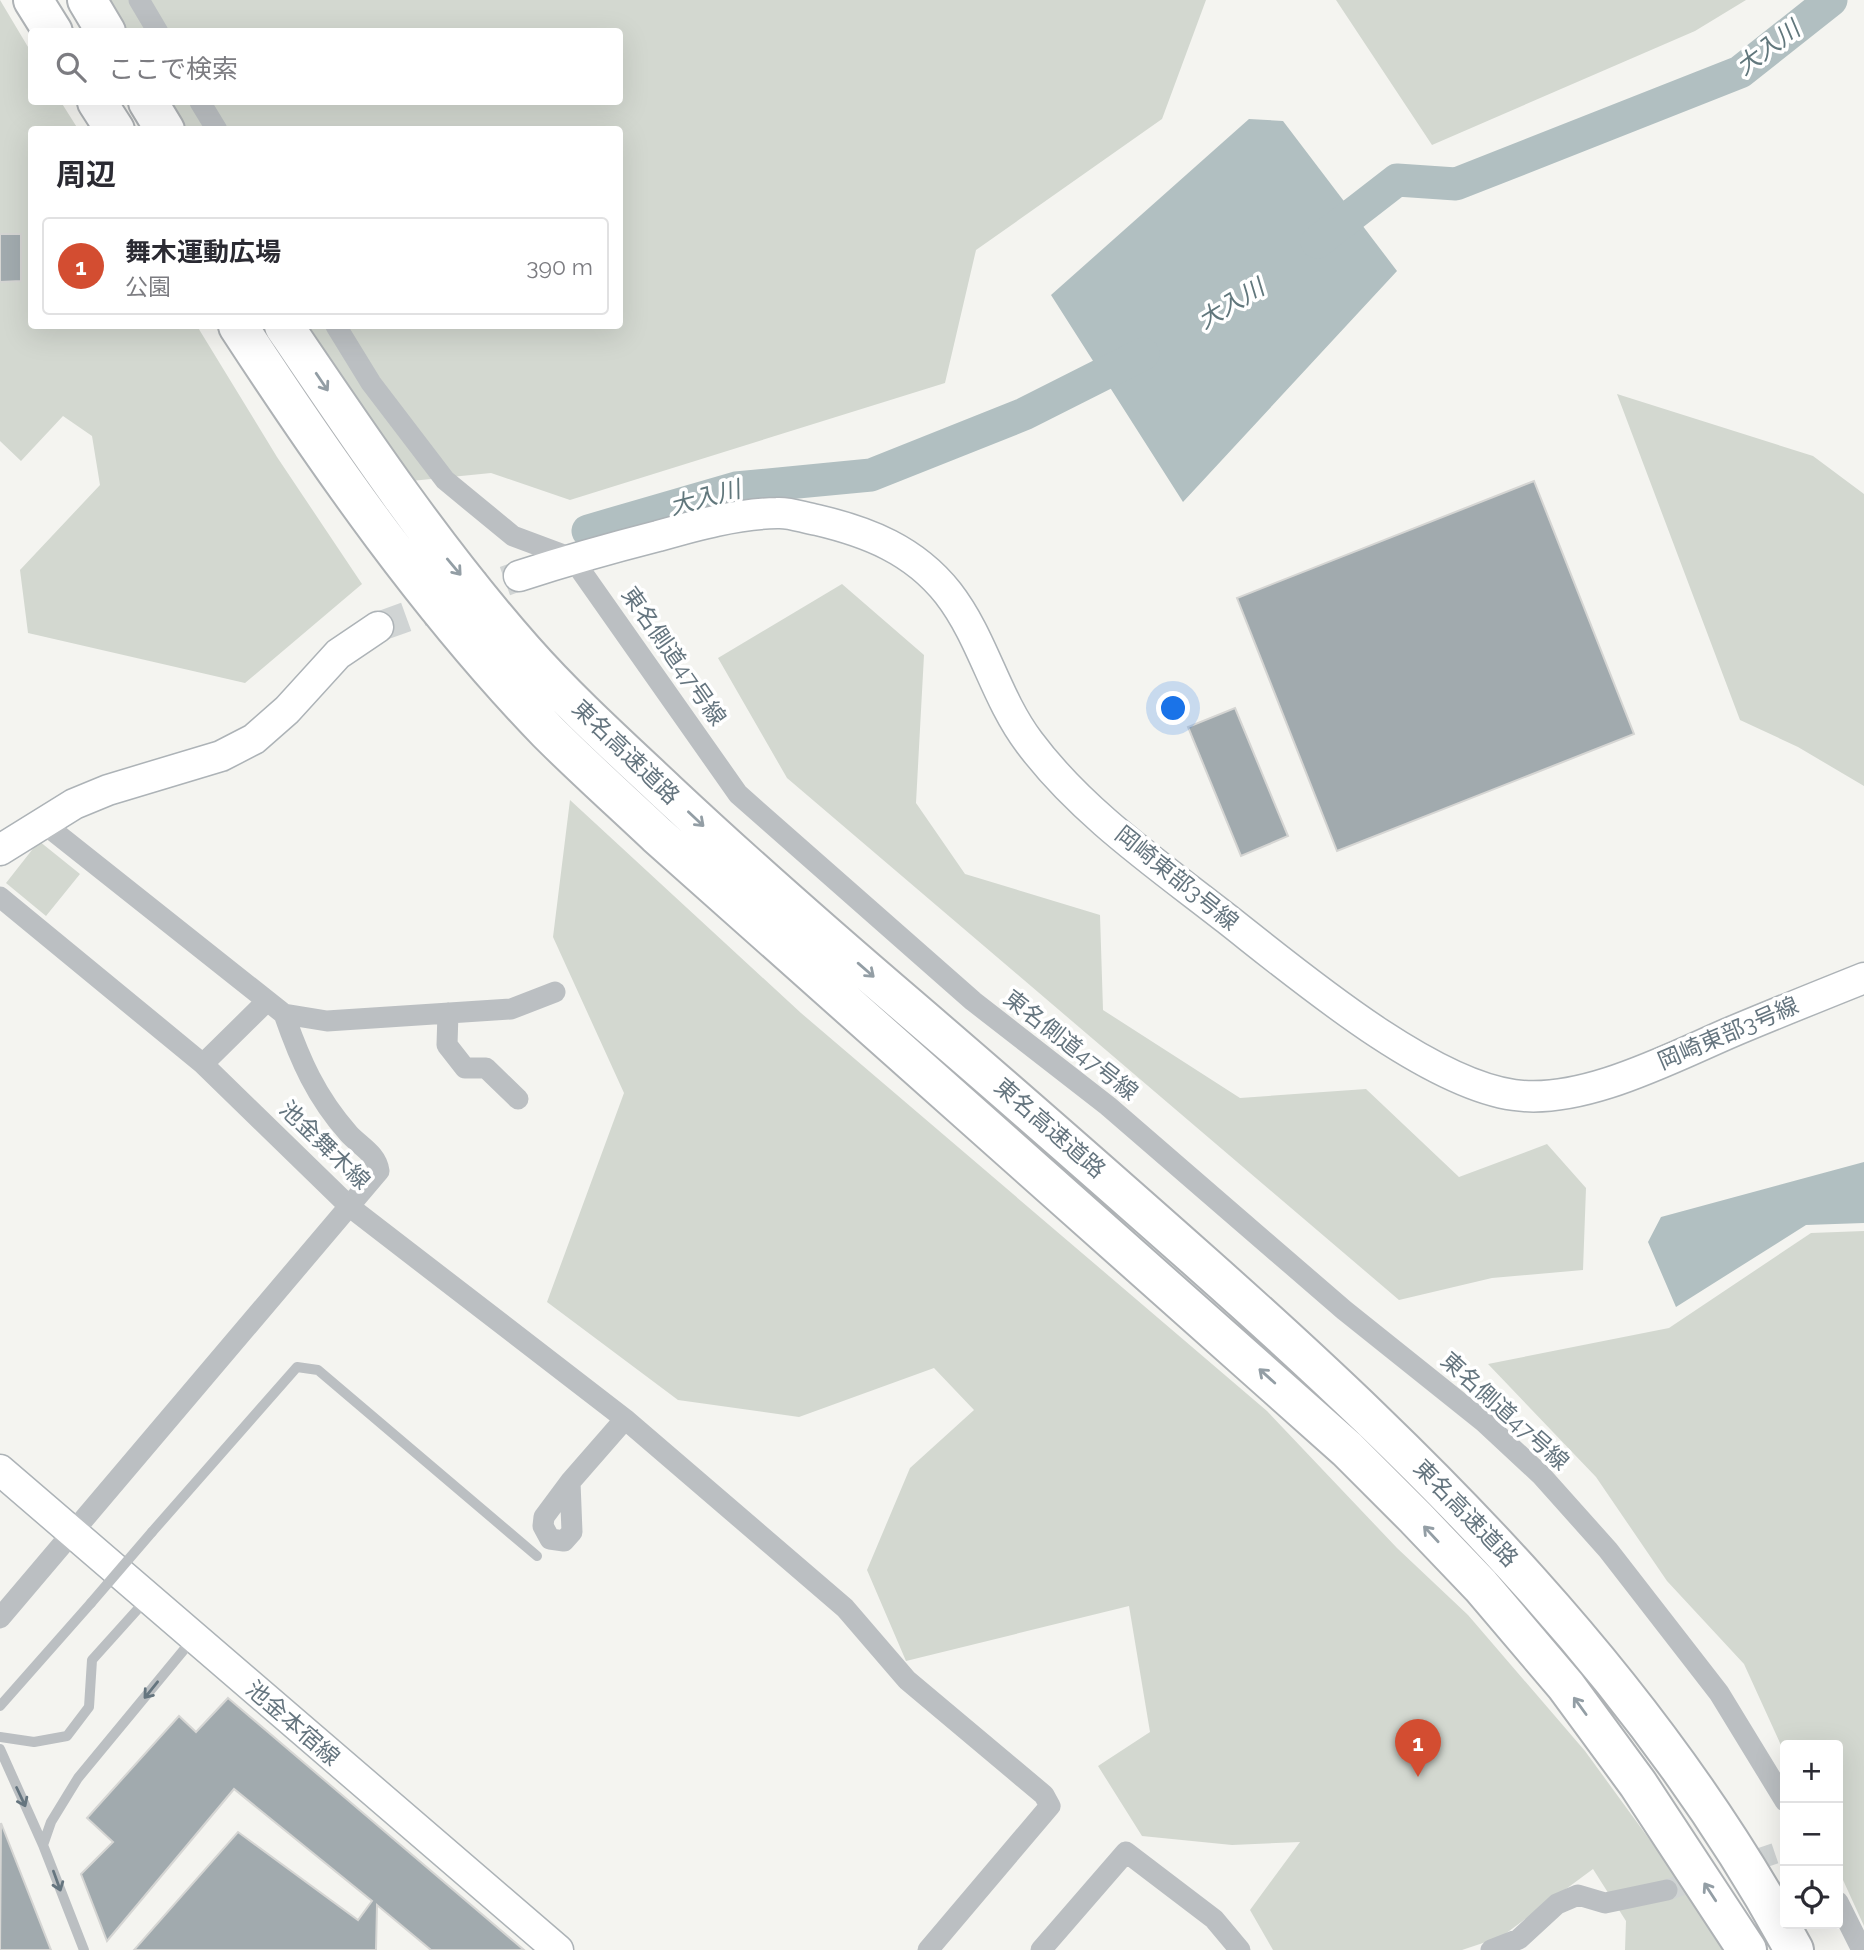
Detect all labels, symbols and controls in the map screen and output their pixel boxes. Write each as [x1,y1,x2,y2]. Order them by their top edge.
water label: 大入川 [1730,13,1808,81]
search box [28,28,623,105]
icon: search [52,48,90,86]
text: ここで検索 [108,54,238,84]
text: 周辺 [56,157,116,192]
text: 舞木運動広場 [125,237,281,267]
text: 1 [75,253,87,280]
text: 390 m [526,253,593,280]
water label: 大入川 [1192,271,1272,335]
text: 公園 [125,273,171,300]
one-way arrow [314,372,329,391]
water label: 大入川 [666,473,746,521]
one-way arrow [447,557,462,575]
street label: 東名側道47号線 [617,581,732,730]
your location [1156,691,1190,725]
street label: 東名高速道路 [567,694,685,809]
one-way arrow [687,811,704,828]
street label: 岡崎東部3号線 [1110,820,1244,935]
one-way arrow [857,962,875,978]
street label: 東名側道47号線 [999,984,1144,1105]
street label: 岡崎東部3号線 [1653,991,1802,1074]
street label: 東名高速道路 [989,1072,1111,1183]
street label: 池金舞木線 [275,1095,376,1194]
street label: 東名側道47号線 [1436,1346,1575,1475]
one-way arrow [1259,1368,1276,1385]
street label: 東名高速道路 [1409,1454,1524,1572]
one-way arrow [1423,1526,1440,1543]
street label: 池金本宿線 [241,1675,346,1771]
one-way arrow [143,1681,158,1699]
one-way arrow [1573,1696,1588,1715]
pin: 1 [1395,1719,1441,1777]
map controls [1780,1740,1843,1929]
button: + [1780,1740,1843,1803]
one-way arrow [15,1786,28,1808]
button: − [1780,1803,1843,1866]
button: locate [1780,1866,1843,1929]
one-way arrow [51,1869,64,1891]
one-way arrow [1702,1883,1716,1903]

